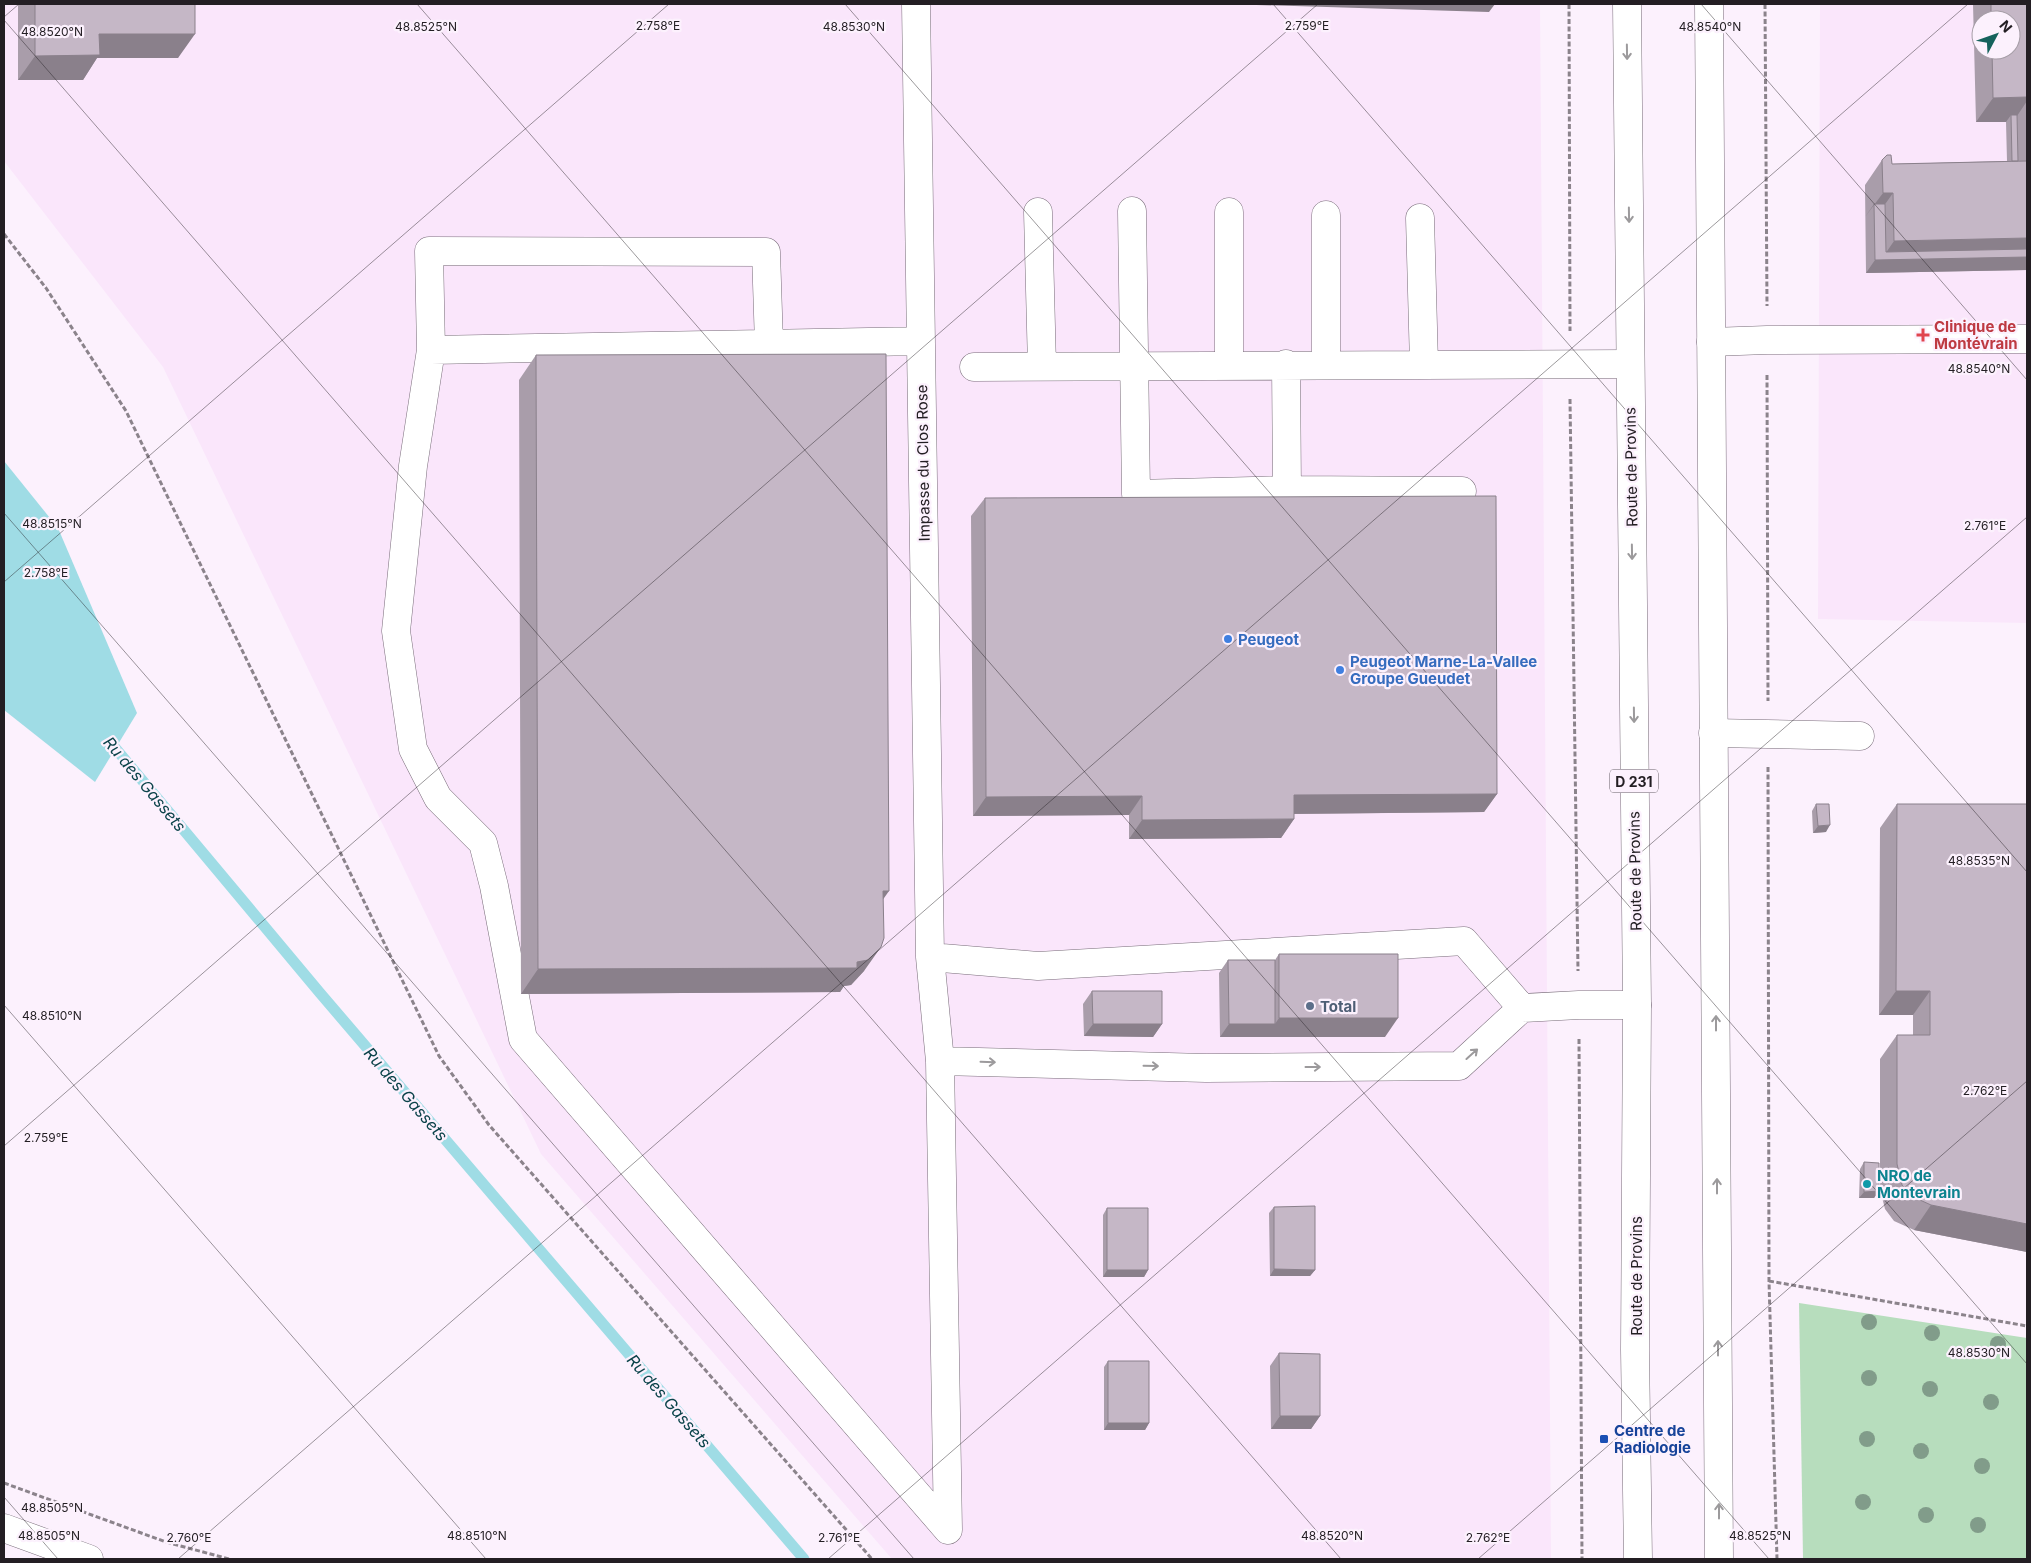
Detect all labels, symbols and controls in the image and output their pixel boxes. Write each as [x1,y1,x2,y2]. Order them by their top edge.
north arrow [1971,10,2021,60]
text: N [1996,17,2016,36]
text: 2.758°E [636,18,680,33]
text: 2.759°E [1285,18,1329,33]
text: 48.8525°N [395,19,457,34]
text: 48.8530°N [823,19,885,34]
text: 48.8540°N [1679,19,1741,34]
text: 48.8520°N [21,24,83,39]
one-way arrow [1622,44,1632,60]
one-way arrow [1624,206,1634,223]
place label: Clinique de Montévrain [1934,317,2018,353]
marker: Clinique de Montévrain [1916,328,1930,342]
text: 48.8540°N [1948,361,2010,376]
street label: Impasse du Clos Rose [912,384,934,542]
street label: Route de Provins [1620,407,1642,527]
text: 48.8515°N [22,516,82,531]
text: 2.761°E [1964,518,2006,533]
one-way arrow [1627,544,1637,560]
text: 2.758°E [24,565,68,580]
place label: Peugeot [1238,630,1299,649]
marker: Peugeot [1222,633,1234,645]
place label: Peugeot Marne-La-Vallee Groupe Gueudet [1350,652,1537,688]
marker: Peugeot Marne-La-Vallee Groupe Gueudet [1334,664,1346,676]
one-way arrow [1629,706,1639,723]
water label: Ru des Gassets [100,733,190,835]
road number: D 231 [1610,769,1658,792]
street label: Route de Provins [1624,811,1646,931]
text: 48.8535°N [1948,853,2010,868]
place label: Total [1320,997,1356,1016]
marker: Total [1304,1000,1316,1012]
text: 48.8510°N [22,1008,82,1023]
one-way arrow [1711,1015,1721,1032]
water label: Ru des Gassets [360,1043,452,1145]
one-way arrow [1465,1048,1478,1060]
one-way arrow [980,1057,996,1067]
one-way arrow [1142,1061,1159,1071]
one-way arrow [1305,1062,1321,1072]
text: 2.762°E [1963,1083,2007,1098]
text: 2.759°E [24,1130,68,1145]
place label: NRO de Montevrain [1877,1166,1961,1202]
one-way arrow [1712,1178,1722,1194]
marker: NRO de Montevrain [1861,1178,1873,1190]
street label: Route de Provins [1627,1216,1646,1336]
one-way arrow [1713,1340,1723,1356]
text: 48.8530°N [1948,1345,2010,1360]
water label: Ru des Gassets [623,1350,715,1452]
place label: Centre de Radiologie [1614,1421,1691,1457]
marker: Centre de Radiologie [1598,1433,1610,1445]
text: 48.8505°N [21,1500,83,1515]
one-way arrow [1714,1503,1724,1519]
text: 48.8505°N [18,1528,80,1543]
text: 48.8510°N [447,1528,507,1543]
text: 48.8520°N [1301,1528,1363,1543]
text: 48.8525°N [1729,1528,1791,1543]
text: 2.760°E [167,1530,211,1545]
text: 2.761°E [818,1530,860,1545]
text: 2.762°E [1466,1530,1510,1545]

